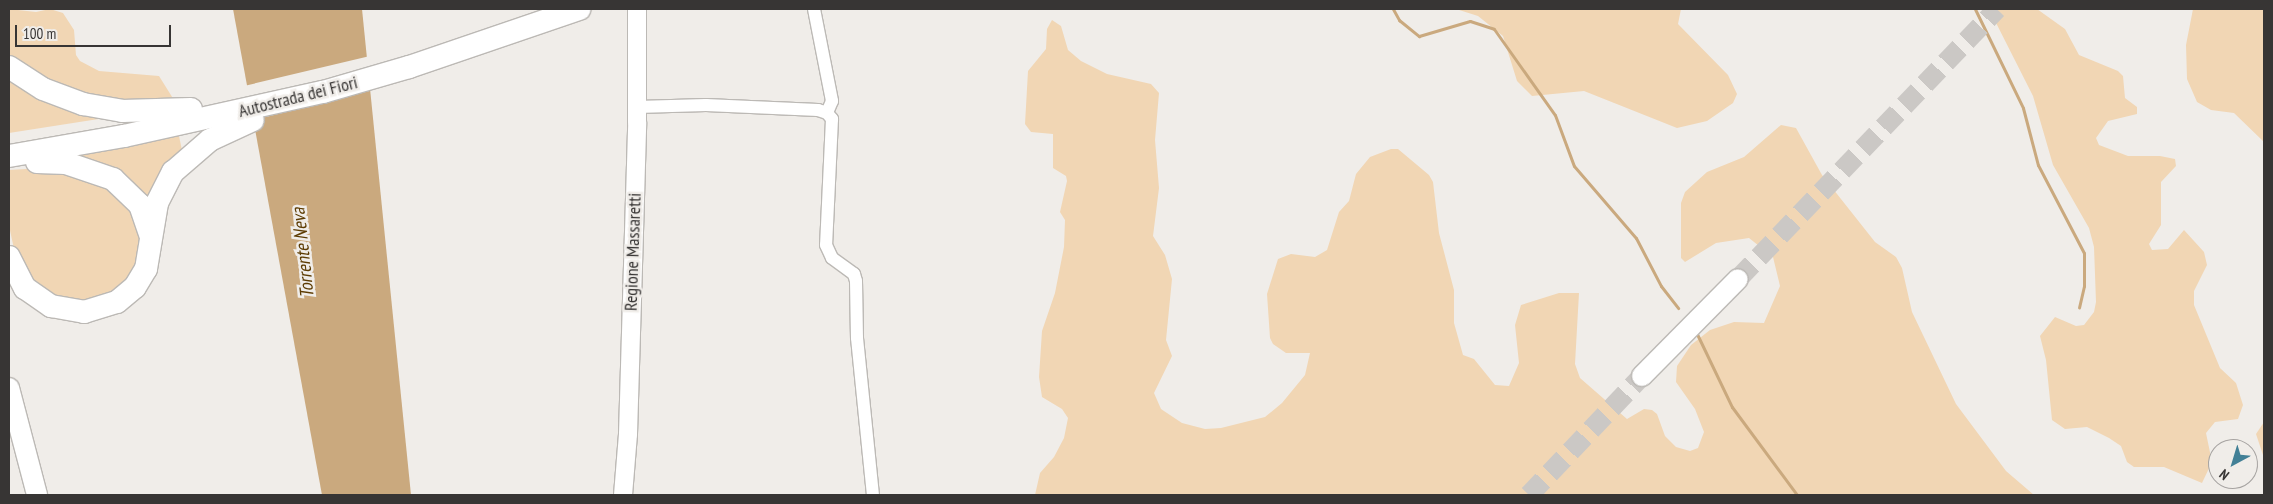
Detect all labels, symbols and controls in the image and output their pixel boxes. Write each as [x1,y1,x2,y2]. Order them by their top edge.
scale bar [18,15,174,47]
text: 100 m [23,24,56,43]
street label: Autostrada dei Fiori [236,72,360,122]
street label: Regione Massaretti [620,193,646,311]
water label: Torrente Neva [287,207,319,299]
north arrow [2208,439,2258,489]
text: N [2216,466,2233,484]

